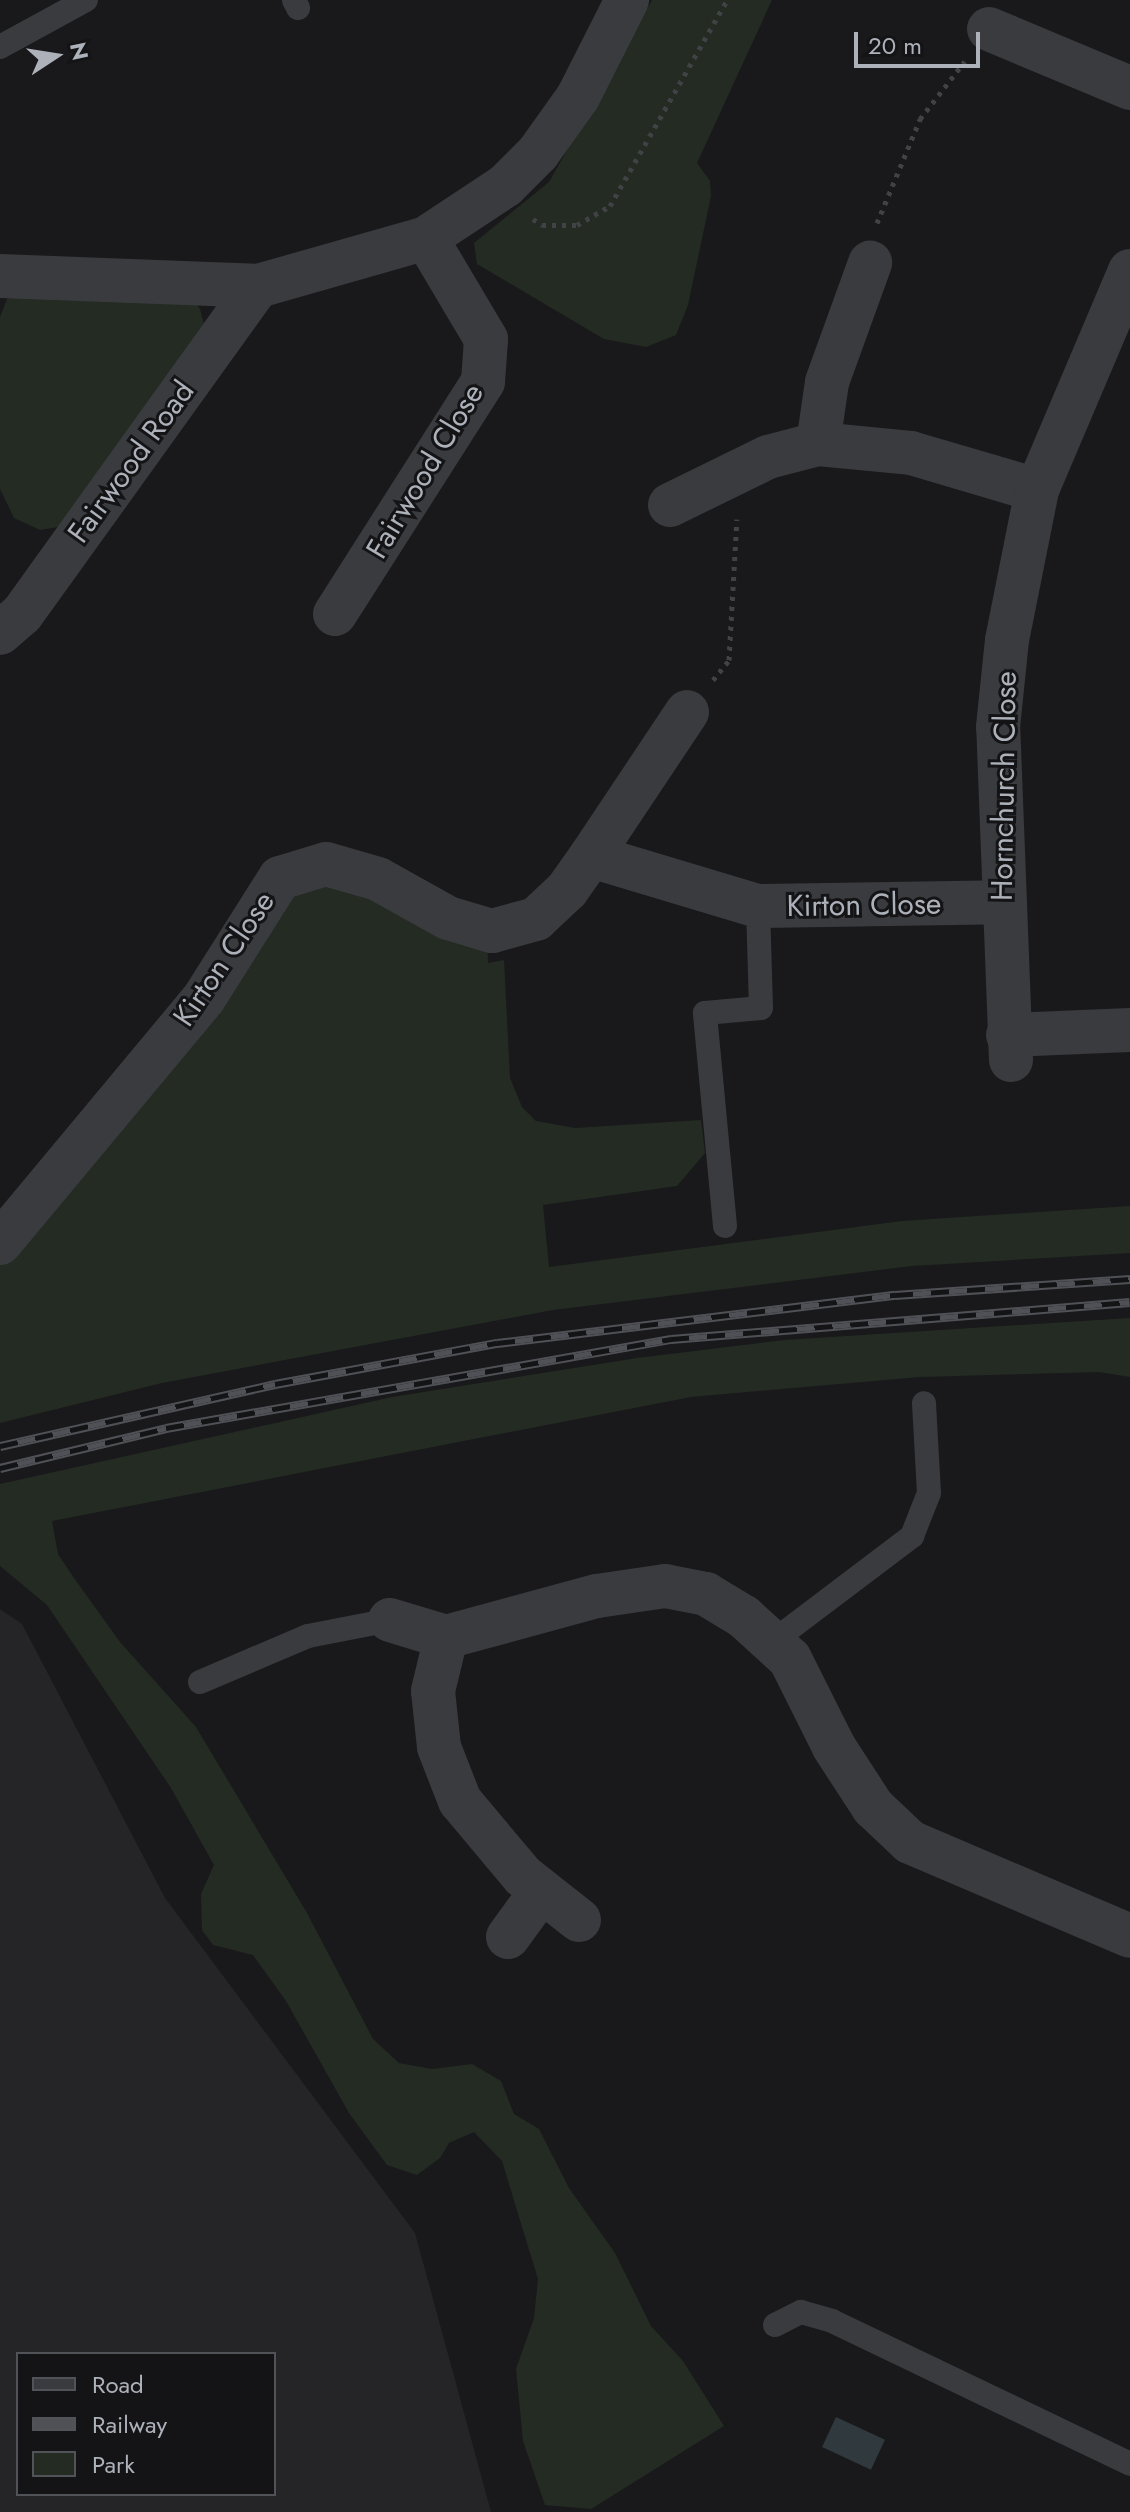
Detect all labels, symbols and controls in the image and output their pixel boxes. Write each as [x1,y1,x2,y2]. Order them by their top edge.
north arrow [16,16,96,96]
scale bar [858,16,984,66]
text: 20 m [868,28,922,63]
text: N [62,39,97,63]
street label: Fairwood Road [60,374,202,550]
street label: Fairwood Close [359,377,491,565]
street label: Hornchurch Close [984,671,1024,901]
street label: Kirton Close [166,885,282,1033]
street label: Kirton Close [786,886,942,924]
legend [16,2352,276,2496]
text: Road [92,2367,144,2402]
text: Railway [92,2407,167,2442]
text: Park [92,2447,135,2482]

